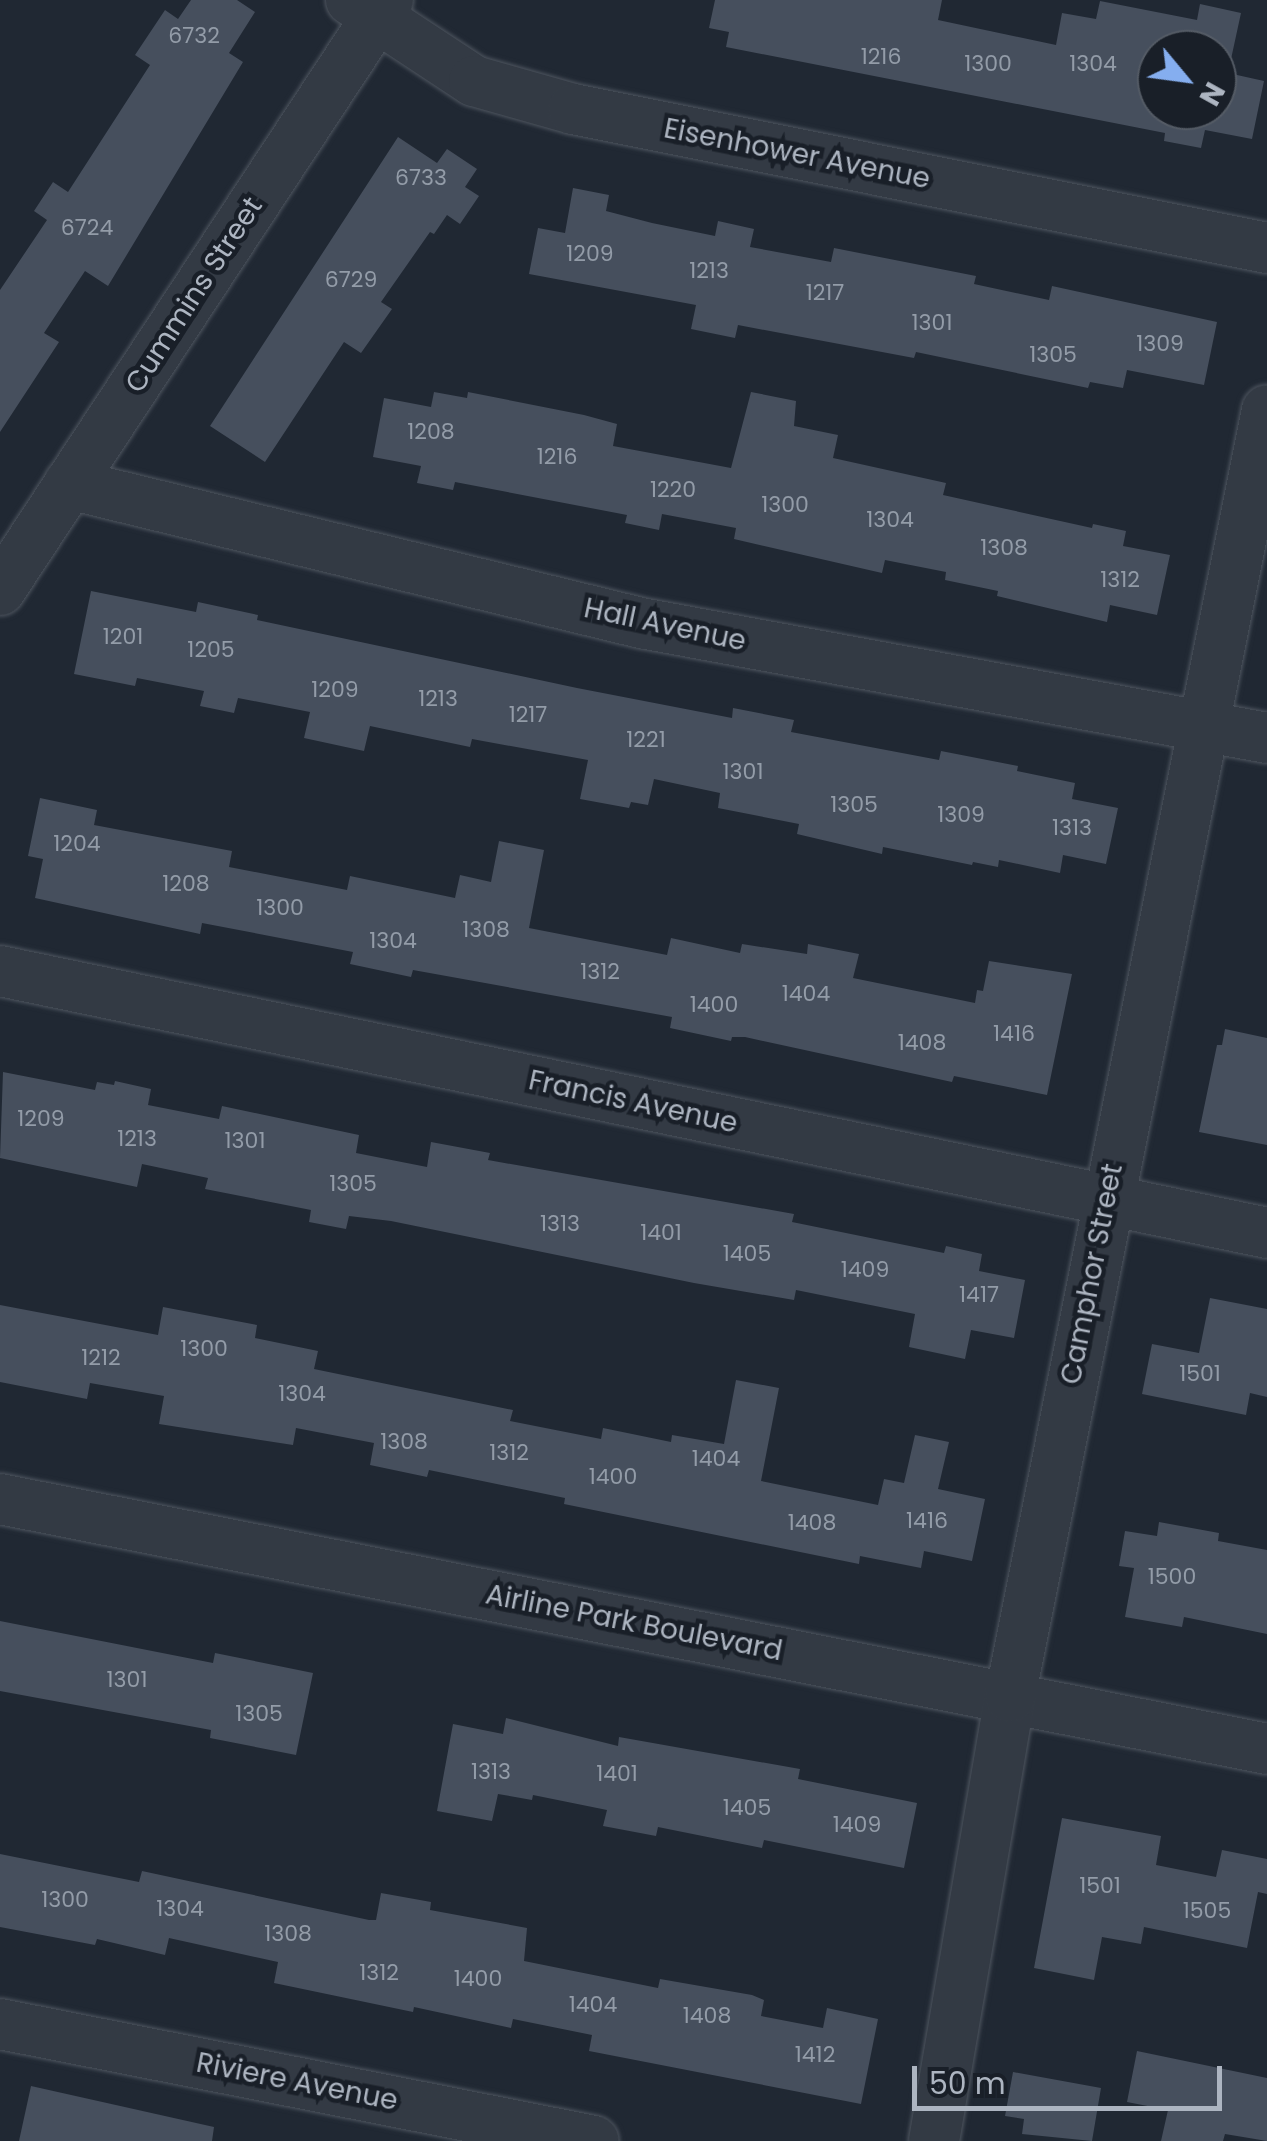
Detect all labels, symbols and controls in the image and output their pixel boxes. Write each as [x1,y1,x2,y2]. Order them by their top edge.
house number: 6732 [168,23,220,49]
north arrow [1137,30,1237,130]
house number: 1216 [861,44,901,70]
house number: 1300 [964,51,1012,77]
house number: 1304 [1069,51,1117,77]
text: N [1190,75,1234,112]
street label: Eisenhower Avenue [661,112,933,196]
house number: 6733 [395,165,447,191]
street label: Cummins Street [118,191,270,399]
house number: 6724 [61,215,113,241]
house number: 1209 [566,241,614,267]
house number: 1213 [689,258,729,284]
house number: 6729 [325,267,377,293]
house number: 1217 [806,280,844,306]
house number: 1301 [912,310,952,336]
house number: 1309 [1136,331,1184,357]
house number: 1305 [1029,342,1077,368]
house number: 1208 [407,419,455,445]
house number: 1216 [537,444,577,470]
house number: 1220 [650,477,696,503]
house number: 1300 [761,492,809,518]
house number: 1304 [866,507,914,533]
house number: 1308 [980,535,1028,561]
house number: 1312 [1100,567,1140,593]
street label: Hall Avenue [581,591,749,659]
house number: 1201 [103,624,143,650]
house number: 1205 [187,637,235,663]
house number: 1209 [311,677,359,703]
house number: 1213 [418,686,458,712]
house number: 1217 [509,702,547,728]
house number: 1221 [626,727,666,753]
house number: 1301 [723,759,763,785]
house number: 1305 [830,792,878,818]
house number: 1309 [937,802,985,828]
house number: 1313 [1052,815,1092,841]
house number: 1204 [53,831,101,857]
house number: 1208 [162,871,210,897]
house number: 1300 [256,895,304,921]
house number: 1308 [462,917,510,943]
house number: 1304 [369,928,417,954]
house number: 1312 [580,959,620,985]
house number: 1404 [782,981,830,1007]
house number: 1400 [690,992,738,1018]
house number: 1416 [993,1021,1035,1047]
house number: 1408 [898,1030,946,1056]
street label: Francis Avenue [526,1063,740,1141]
house number: 1209 [17,1106,65,1132]
house number: 1213 [117,1126,157,1152]
house number: 1301 [225,1128,265,1154]
street label: Camphor Street [1054,1161,1130,1387]
house number: 1305 [329,1171,377,1197]
house number: 1313 [540,1211,580,1237]
house number: 1401 [640,1220,682,1246]
house number: 1405 [723,1241,771,1267]
house number: 1409 [841,1257,889,1283]
house number: 1417 [959,1282,999,1308]
house number: 1300 [180,1336,228,1362]
house number: 1212 [81,1345,121,1371]
house number: 1501 [1179,1361,1221,1387]
house number: 1304 [278,1381,326,1407]
house number: 1308 [380,1429,428,1455]
house number: 1312 [489,1440,529,1466]
house number: 1404 [692,1446,740,1472]
house number: 1400 [589,1464,637,1490]
house number: 1416 [906,1508,948,1534]
house number: 1408 [788,1510,836,1536]
house number: 1500 [1148,1564,1196,1590]
street label: Airline Park Boulevard [483,1578,785,1668]
house number: 1301 [107,1667,147,1693]
house number: 1305 [235,1701,283,1727]
house number: 1313 [471,1759,511,1785]
house number: 1401 [596,1761,638,1787]
house number: 1405 [723,1795,771,1821]
house number: 1409 [833,1812,881,1838]
house number: 1501 [1079,1873,1121,1899]
house number: 1300 [41,1887,89,1913]
house number: 1304 [156,1896,204,1922]
house number: 1505 [1183,1898,1231,1924]
house number: 1308 [264,1921,312,1947]
house number: 1312 [359,1960,399,1986]
house number: 1400 [454,1966,502,1992]
house number: 1404 [569,1992,617,2018]
house number: 1408 [683,2003,731,2029]
house number: 1412 [795,2042,835,2068]
street label: Riviere Avenue [194,2046,400,2118]
scale bar [917,2046,1227,2108]
text: 50 m [929,2062,1006,2105]

